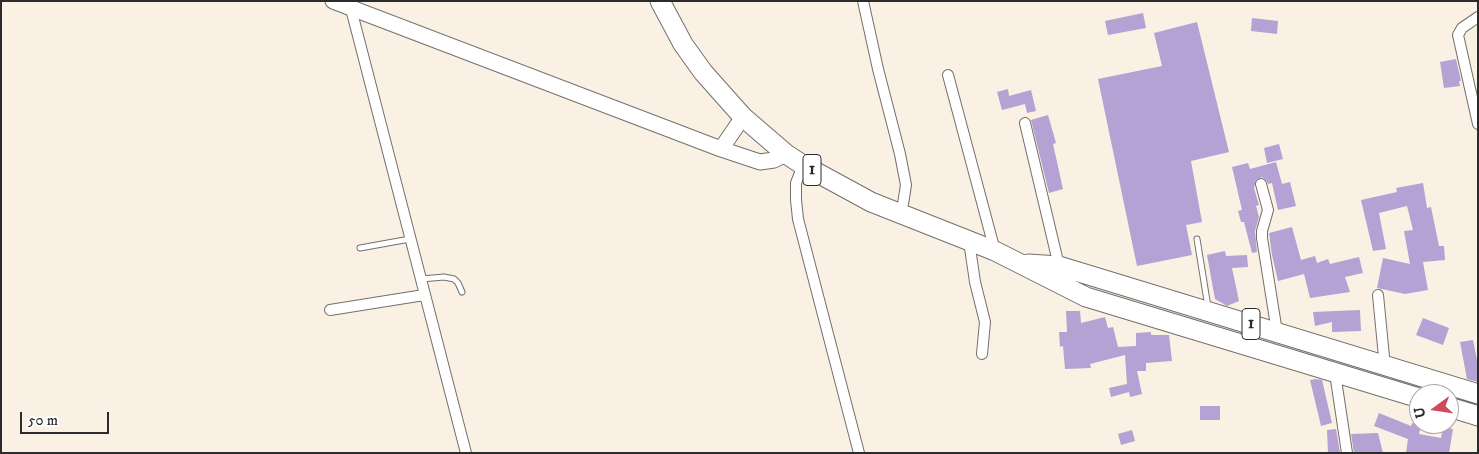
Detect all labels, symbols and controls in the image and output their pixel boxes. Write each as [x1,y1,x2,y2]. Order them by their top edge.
road number: 1 [803,154,821,186]
road number: 1 [1242,308,1260,339]
north arrow [1409,384,1459,434]
scale bar [22,402,111,434]
text: U [1410,405,1430,420]
text: 50 m [28,411,58,430]

